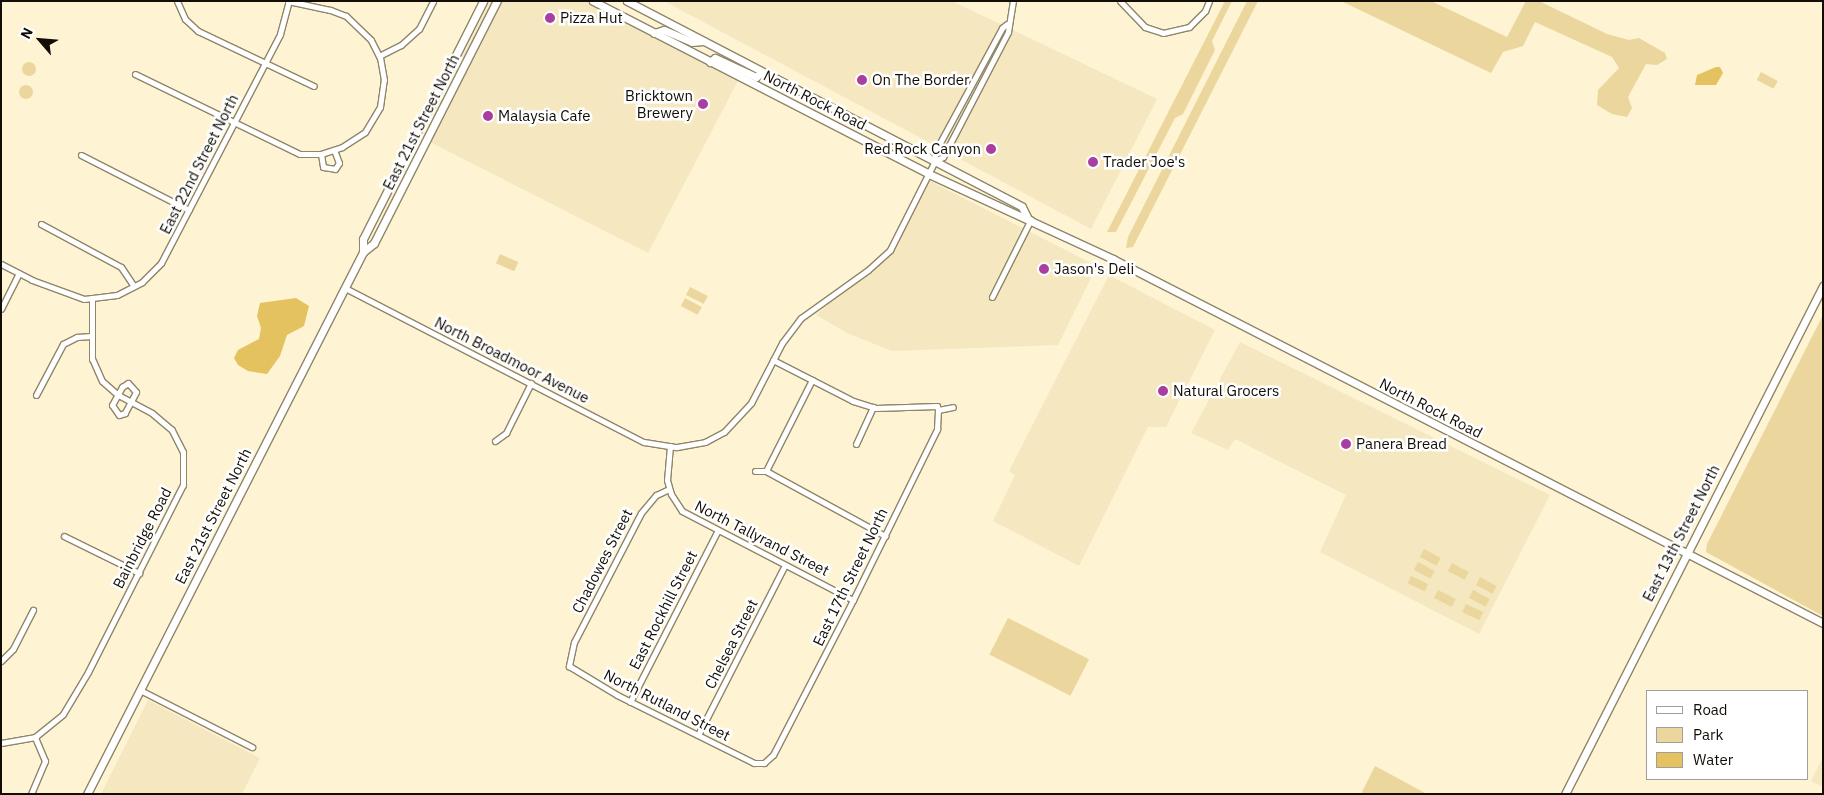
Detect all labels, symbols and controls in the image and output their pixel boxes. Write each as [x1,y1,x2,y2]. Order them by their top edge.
place label: Pizza Hut [560,9,623,27]
marker: Pizza Hut [544,12,556,24]
north arrow [15,15,65,65]
text: N [16,25,37,42]
street label: East 21st Street North [379,51,463,193]
street label: North Rock Road [761,66,869,134]
place label: On The Border [872,71,970,89]
marker: On The Border [856,74,868,86]
place label: Bricktown Brewery [625,86,693,121]
street label: East 22nd Street North [156,91,242,237]
marker: Bricktown Brewery [697,98,709,110]
place label: Malaysia Cafe [498,107,591,125]
marker: Malaysia Cafe [482,110,494,122]
place label: Red Rock Canyon [864,140,981,158]
marker: Red Rock Canyon [985,143,997,155]
place label: Trader Joe's [1103,153,1185,171]
marker: Trader Joe's [1087,156,1099,168]
place label: Jason's Deli [1054,260,1134,278]
marker: Jason's Deli [1038,263,1050,275]
street label: North Broadmoor Avenue [432,313,592,407]
street label: North Rock Road [1377,374,1485,442]
place label: Natural Grocers [1173,382,1279,400]
marker: Natural Grocers [1157,385,1169,397]
place label: Panera Bread [1356,435,1447,453]
marker: Panera Bread [1340,438,1352,450]
street label: East 21st Street North [171,445,255,587]
street label: East 13th Street North [1639,462,1723,604]
street label: Bainbridge Road [109,485,175,591]
street label: North Tallyrand Street [692,496,832,580]
street label: East 17th Street North [809,505,891,649]
street label: Chadowes Street [568,506,636,616]
street label: East Rockhill Street [625,548,701,672]
street label: Chelsea Street [701,596,761,692]
street label: North Rutland Street [601,665,733,745]
legend [1646,690,1809,780]
text: Road [1693,700,1728,719]
text: Park [1693,725,1723,744]
text: Water [1693,750,1733,769]

